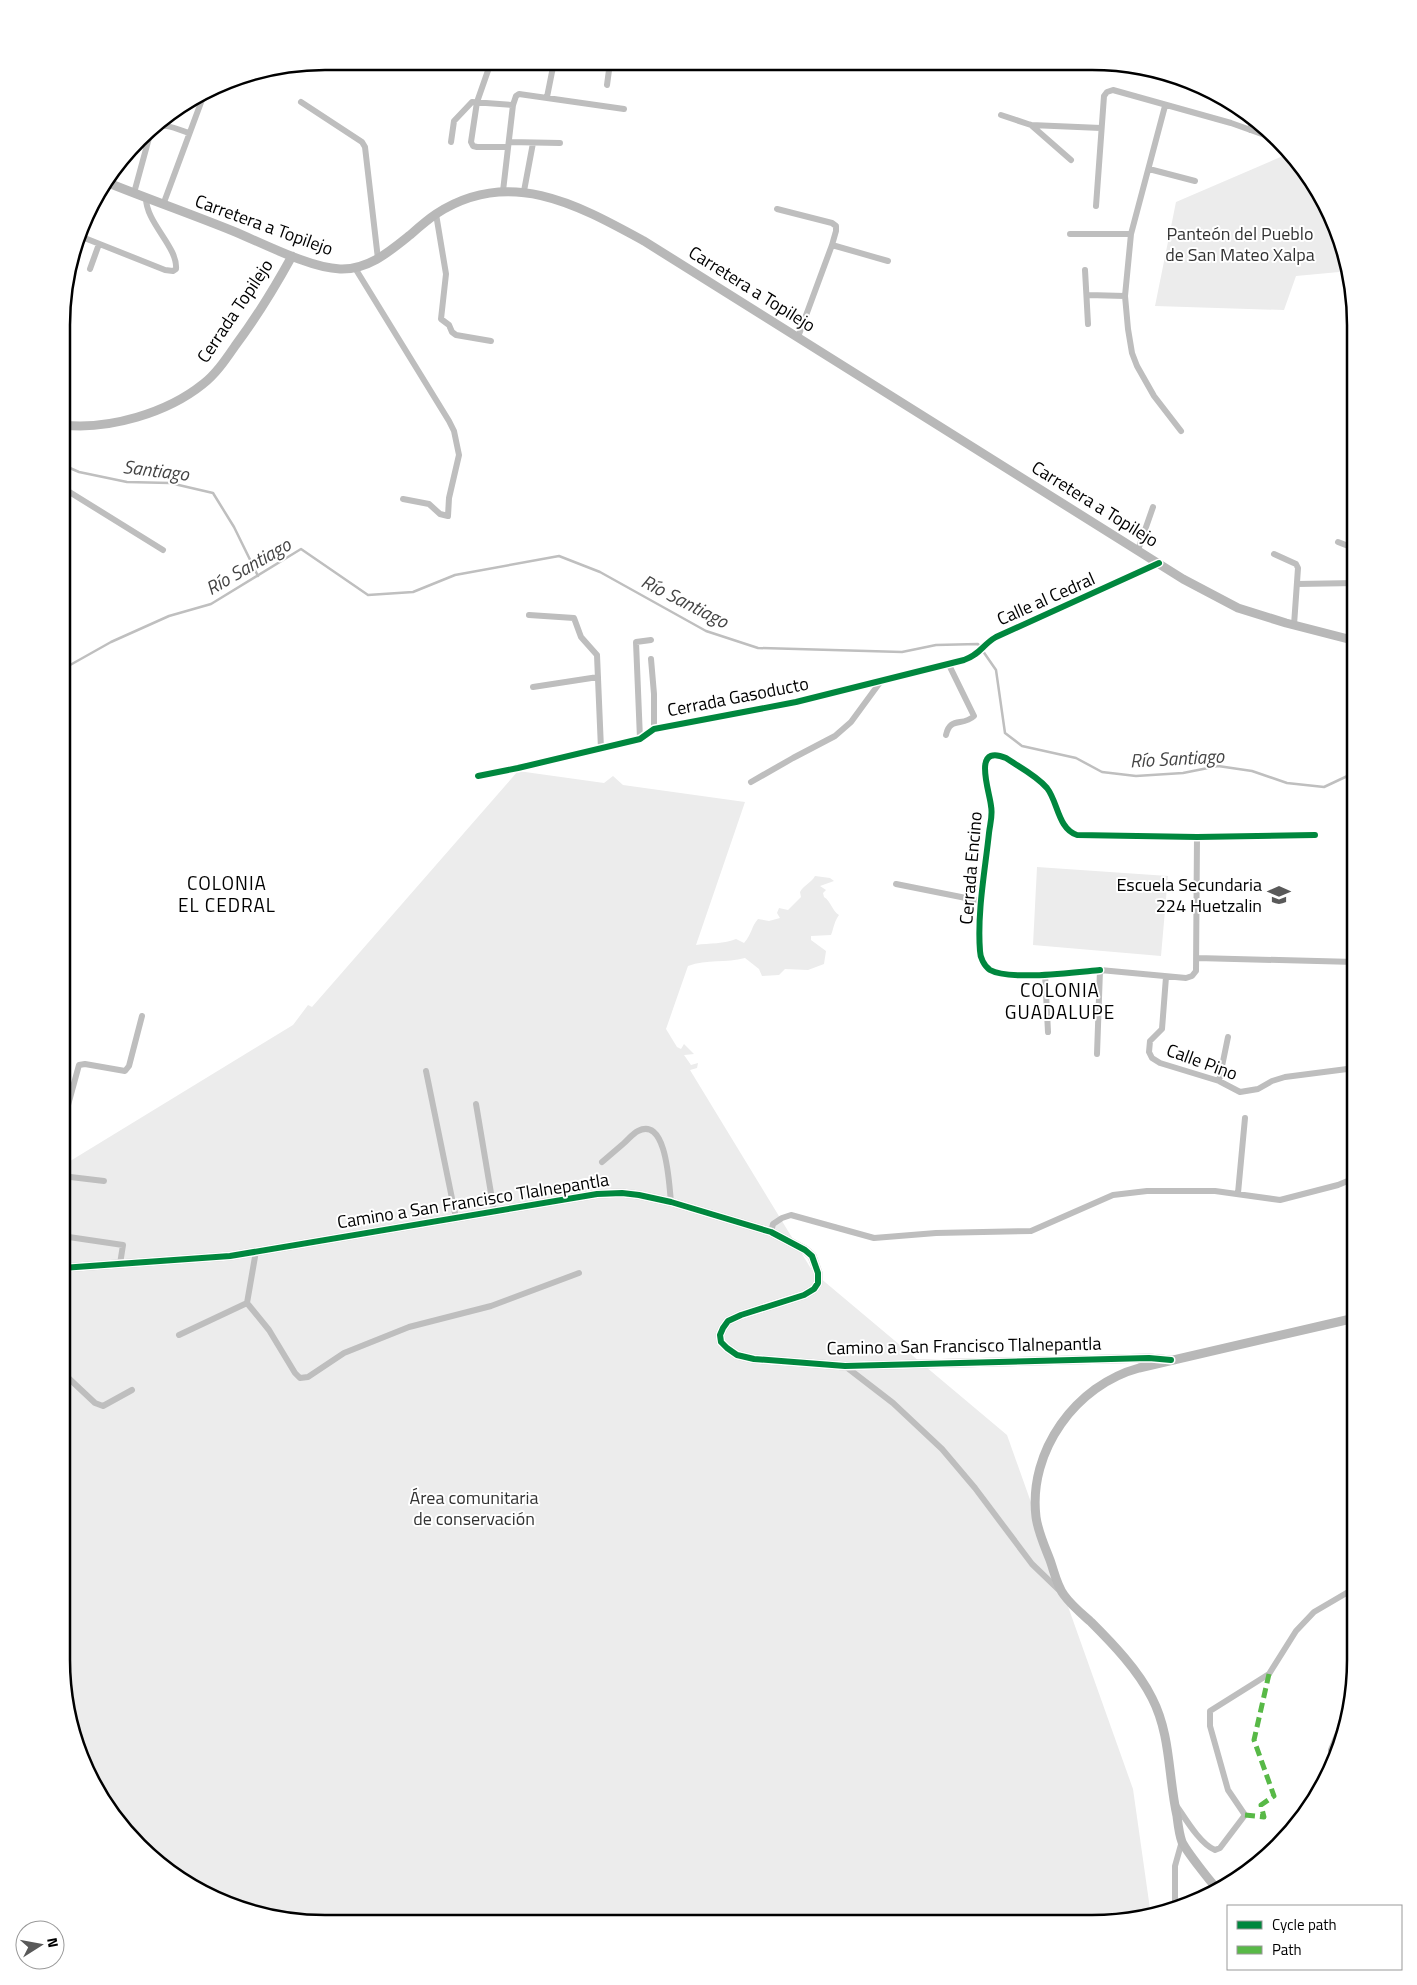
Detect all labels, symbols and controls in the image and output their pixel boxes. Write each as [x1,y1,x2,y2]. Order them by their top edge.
street label: Carretera a Topilejo [191,187,337,262]
park label: Panteón del Pueblo de San Mateo Xalpa [1165,220,1315,268]
street label: Carretera a Topilejo [684,239,821,338]
street label: Cerrada Topilejo [190,253,279,368]
water label: Santiago [121,451,191,488]
street label: Carretera a Topilejo [1027,454,1164,553]
water label: Río Santiago [200,529,296,602]
street label: Calle al Cedral [992,565,1099,632]
water label: Río Santiago [637,566,734,635]
street label: Cerrada Gasoducto [665,670,811,723]
water label: Río Santiago [1129,741,1225,774]
street label: Cerrada Encino [952,810,989,926]
district label: COLONIA EL CEDRAL [178,868,276,919]
place label: Escuela Secundaria 224 Huetzalin [1116,871,1262,919]
school or university icon: Escuela Secundaria 224 Huetzalin [1266,882,1292,908]
district label: COLONIA GUADALUPE [1005,975,1115,1026]
street label: Calle Pino [1163,1036,1242,1087]
street label: Camino a San Francisco Tlalnepantla [335,1166,611,1235]
street label: Camino a San Francisco Tlalnepantla [826,1330,1102,1361]
park label: Área comunitaria de conservación [410,1484,538,1532]
legend [1227,1905,1402,1970]
text: Cycle path [1272,1913,1337,1936]
north arrow [15,1920,65,1970]
text: N [42,1936,64,1949]
text: Path [1272,1938,1302,1961]

